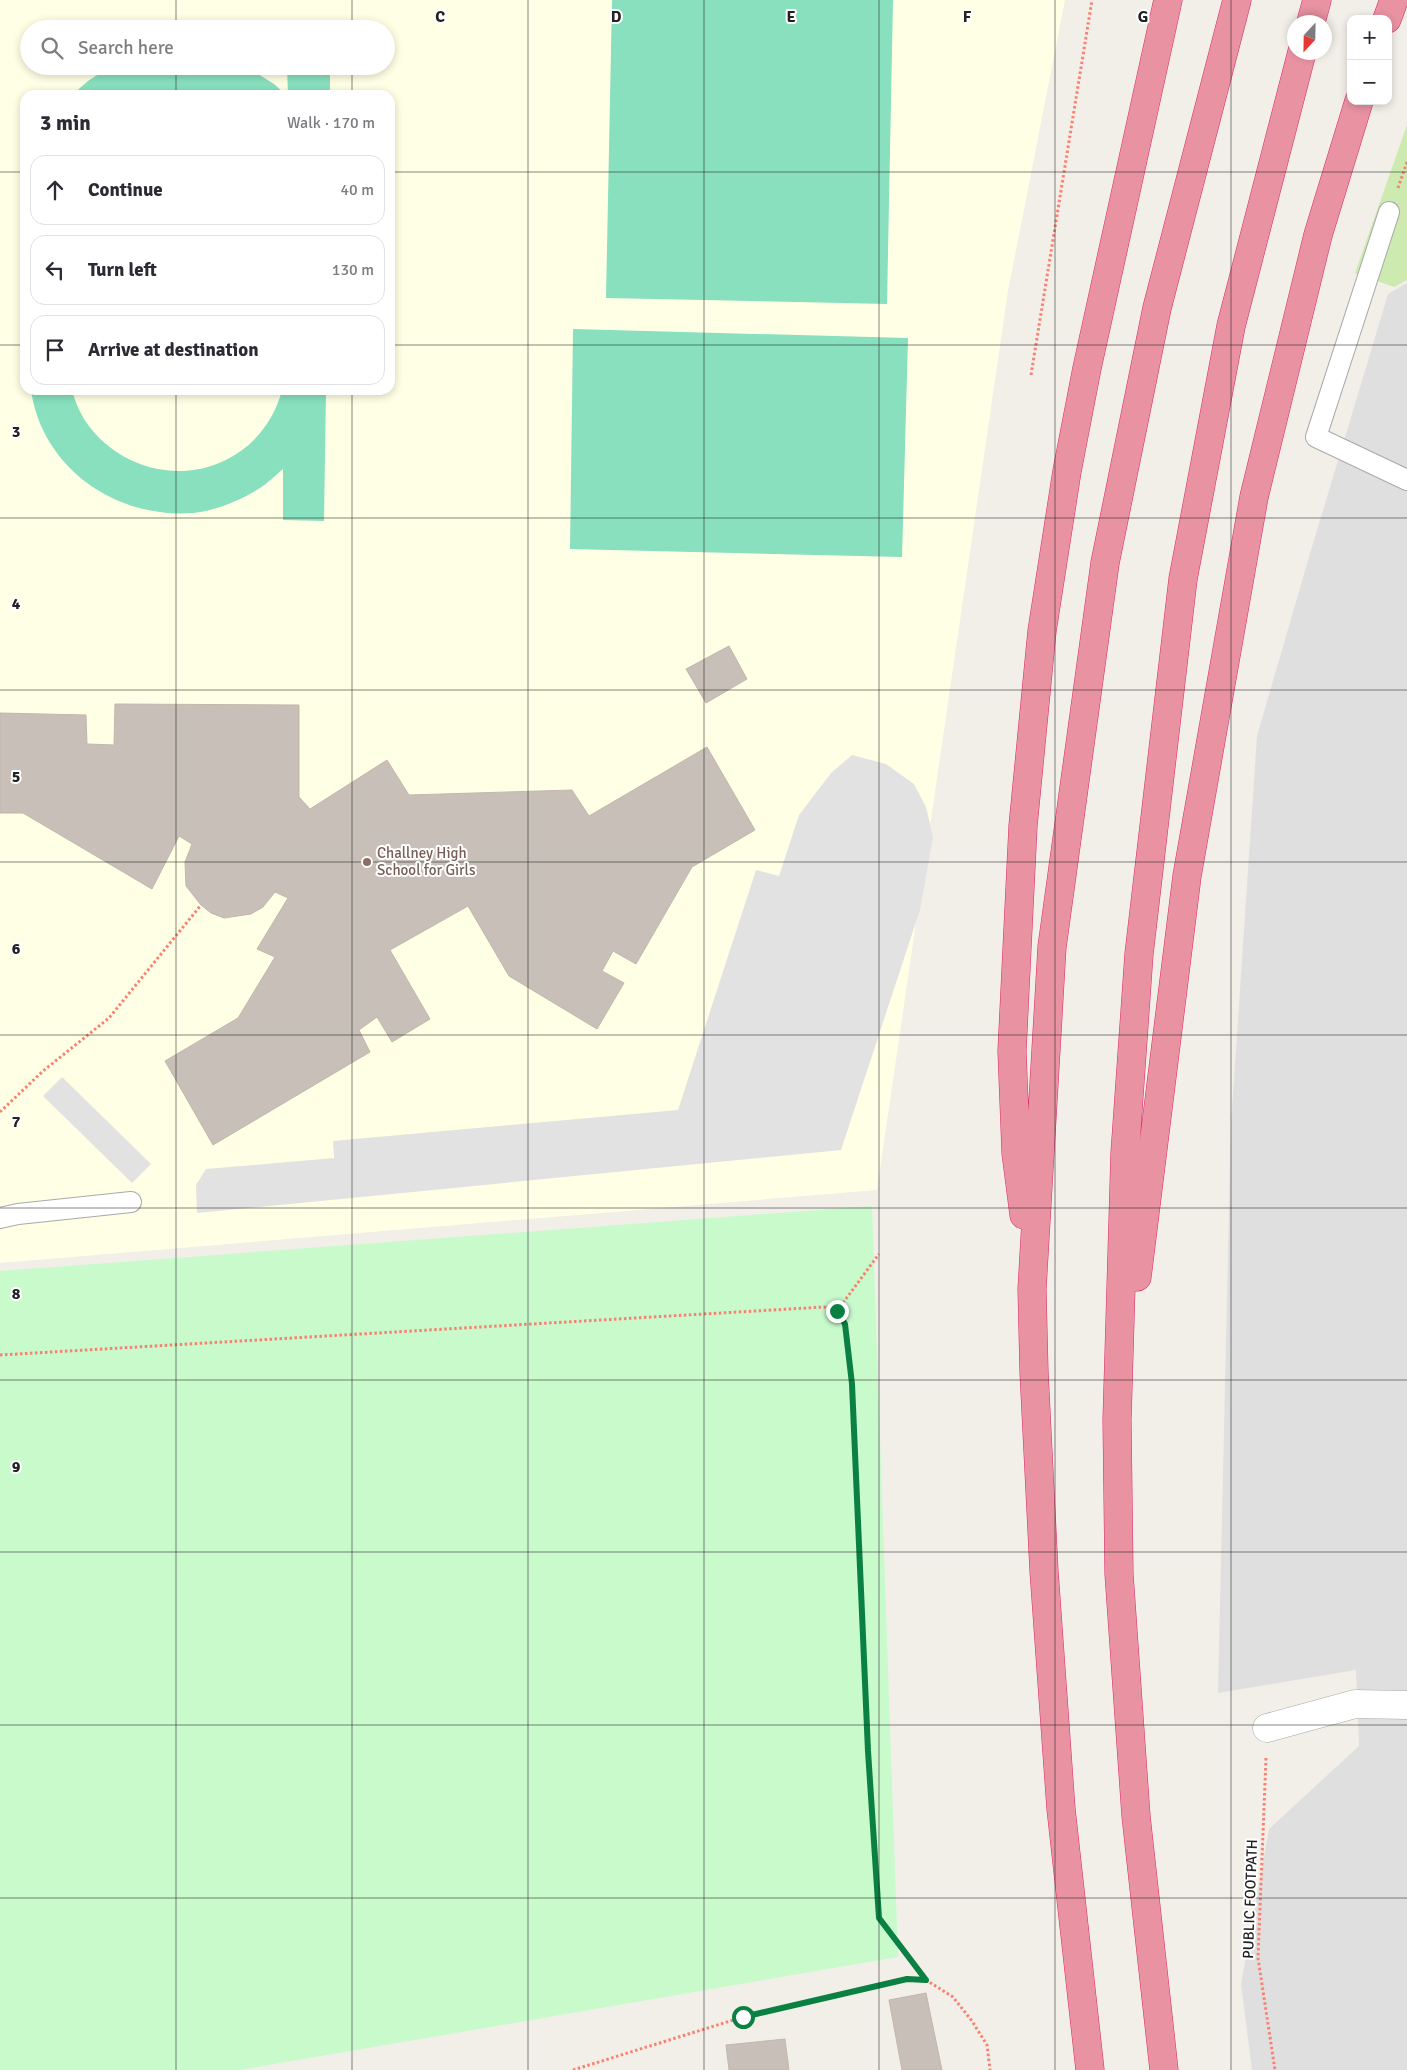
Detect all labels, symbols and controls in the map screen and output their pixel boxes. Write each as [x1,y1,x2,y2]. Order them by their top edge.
text: C [435,7,445,27]
text: D [611,7,622,27]
text: E [786,7,796,27]
text: F [963,7,972,27]
text: G [1138,7,1148,27]
north arrow [1287,15,1332,60]
map controls [1347,15,1392,105]
button: + [1347,15,1392,60]
search box [20,20,395,75]
icon: search [38,34,66,62]
text: Search here [78,36,174,60]
button: − [1347,60,1392,105]
text: 3 min [40,110,91,136]
text: Walk · 170 m [287,113,375,133]
icon: ahead [41,176,69,204]
text: Continue [88,178,163,202]
text: 40 m [340,180,374,200]
icon: left [41,256,69,284]
text: Turn left [88,258,157,282]
text: 130 m [332,260,374,280]
icon: arrive [41,336,69,364]
text: Arrive at destination [88,338,259,362]
text: 3 [12,422,20,442]
text: 4 [12,594,21,614]
text: 5 [12,767,20,787]
place label: Challney High School for Girls [377,844,476,879]
marker: Challney High School for Girls [361,856,373,868]
text: 6 [12,939,21,959]
text: 7 [12,1112,21,1132]
text: 8 [12,1284,21,1304]
route end [826,1300,849,1323]
text: 9 [12,1457,21,1477]
street label: PUBLIC FOOTPATH [1239,1839,1261,1959]
route start [732,2006,755,2029]

